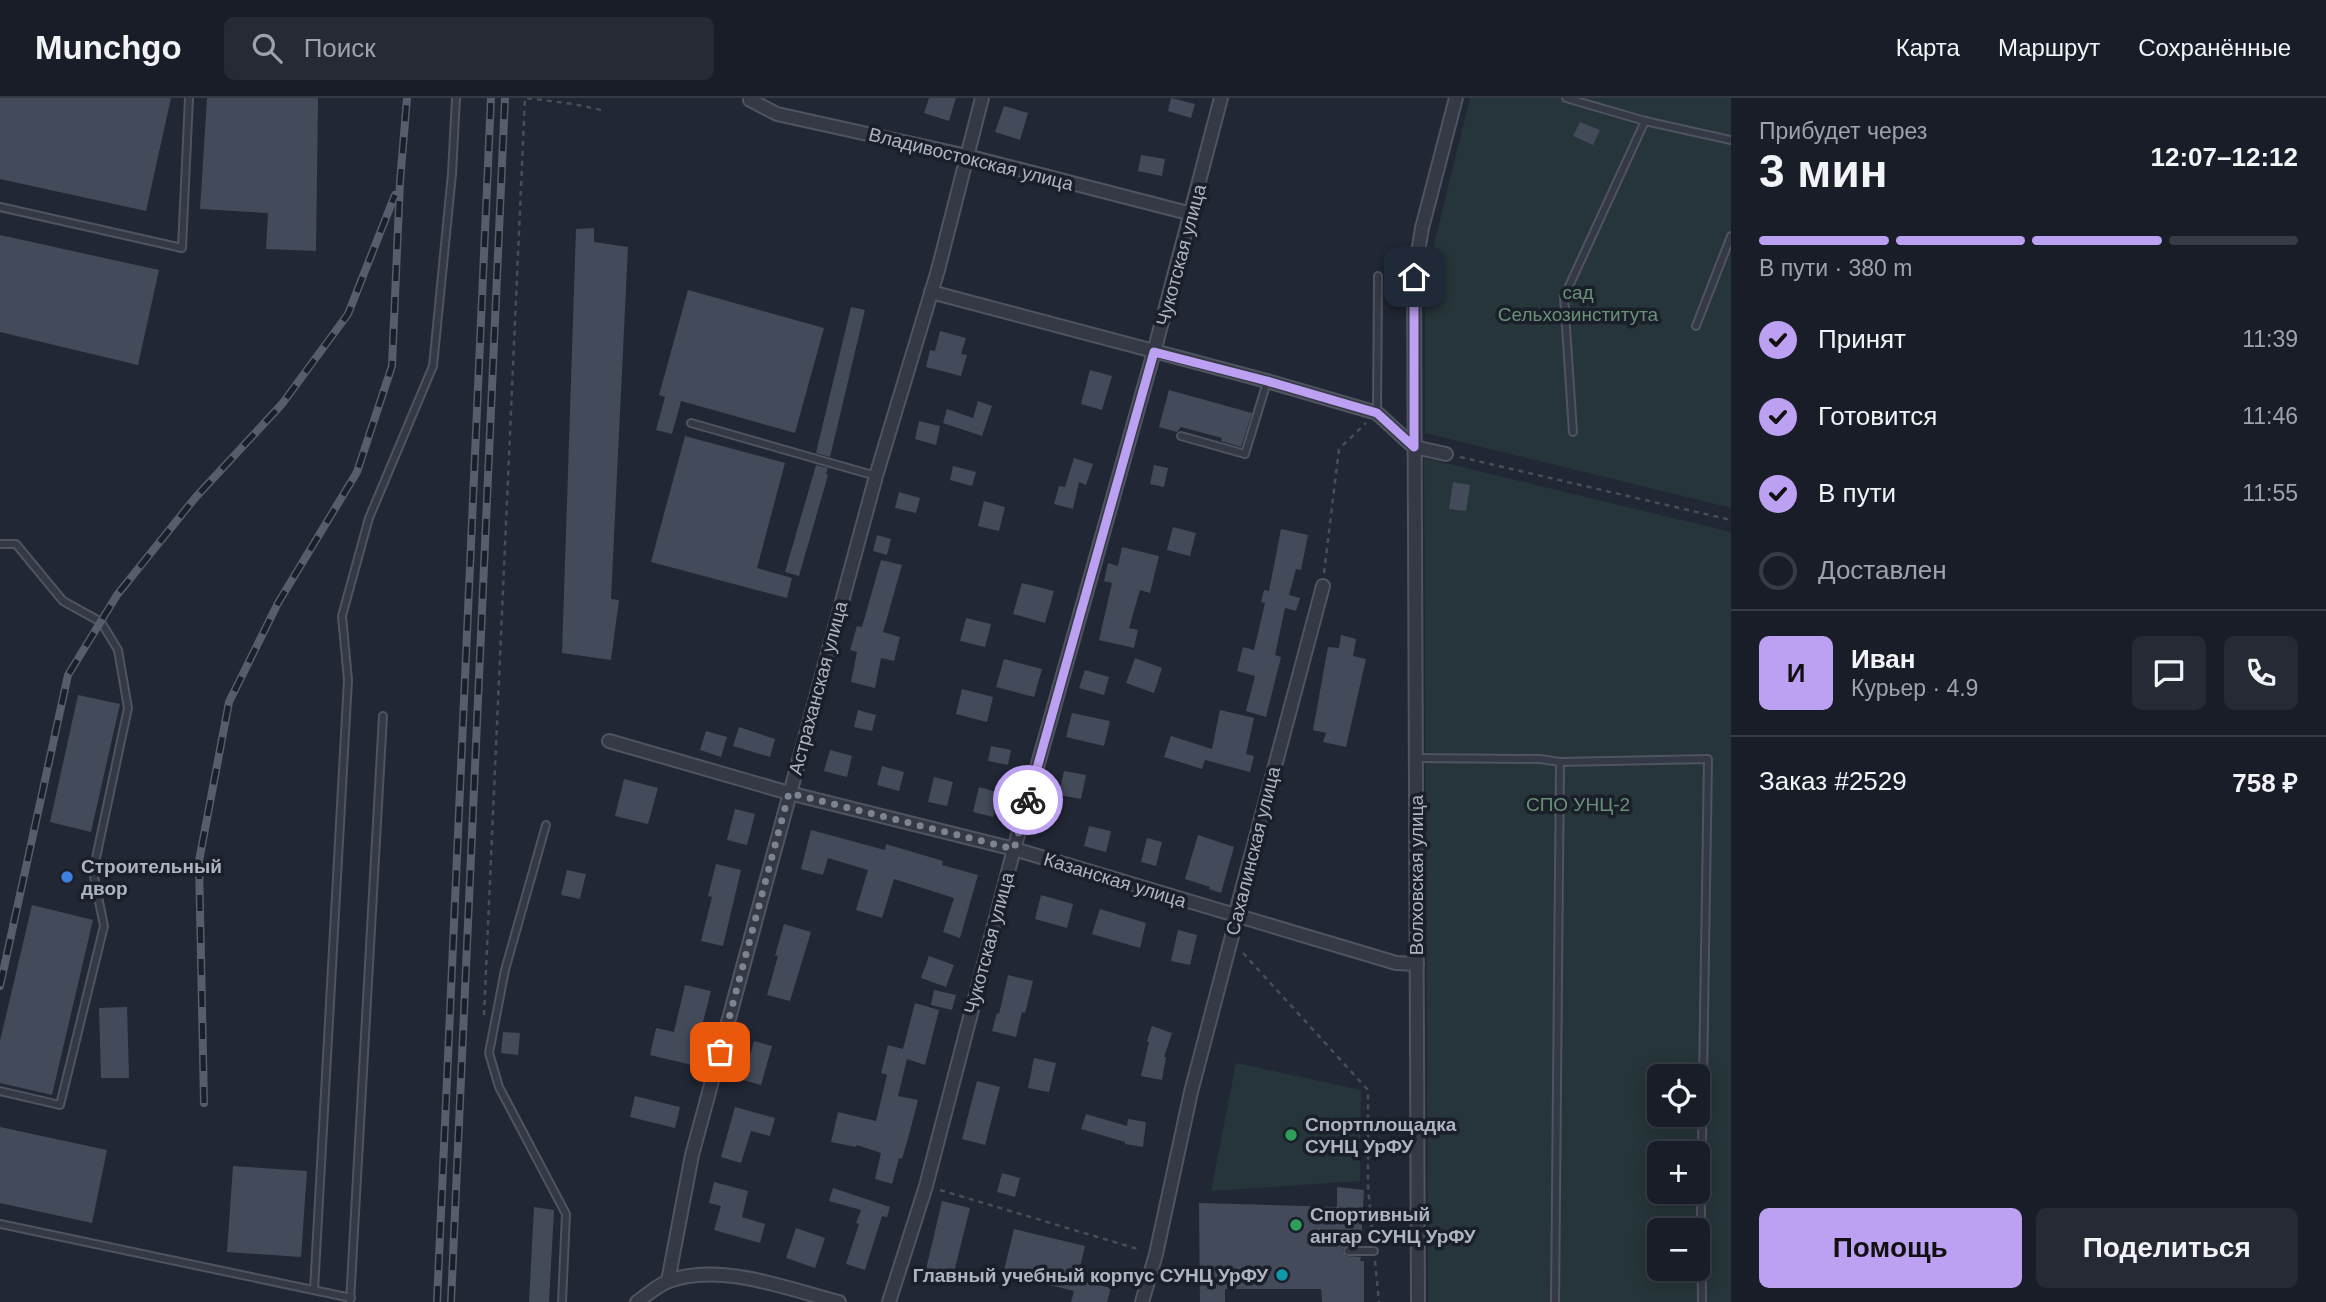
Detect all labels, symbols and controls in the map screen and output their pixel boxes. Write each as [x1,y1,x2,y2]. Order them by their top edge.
search box [224,17,714,80]
text: Munchgo [35,29,182,66]
icon: search [248,29,286,67]
text: Поиск [304,33,376,63]
text: Карта [1896,34,1960,61]
text: Маршрут [1998,34,2100,61]
text: Сохранённые [2138,34,2291,61]
text: Прибудет через [1759,118,1927,144]
street label: Владивостокская улица [867,123,1076,195]
text: 12:07–12:12 [2151,142,2298,172]
text: 3 мин [1759,145,1887,197]
street label: Чукотская улица [1152,181,1210,328]
pin [1384,247,1444,307]
text: В пути · 380 m [1759,255,1912,281]
icon: home [1395,258,1433,296]
park label: сад Сельхозинститута [1498,282,1659,325]
icon: check [1759,321,1797,359]
text: Принят [1818,324,1906,354]
text: 11:39 [2242,326,2298,352]
icon: check [1759,398,1797,436]
text: Готовится [1818,401,1937,431]
text: 11:46 [2242,403,2298,429]
icon: check [1759,475,1797,513]
text: В пути [1818,478,1896,508]
text: 11:55 [2242,480,2298,506]
text: Доставлен [1818,555,1947,585]
street label: Астраханская улица [785,598,851,777]
button: chat [2132,636,2206,710]
button: phone [2224,636,2298,710]
text: Иван [1851,644,1916,674]
text: И [1787,658,1805,688]
text: Курьер · 4.9 [1851,675,1978,701]
street label: Сахалинская улица [1222,764,1284,938]
courier [993,765,1063,835]
text: Заказ #2529 [1759,766,1907,796]
text: 758 ₽ [2232,768,2298,798]
icon: bike [1009,781,1047,819]
street label: Волховская улица [1406,794,1427,955]
park label: СПО УНЦ-2 [1526,794,1630,815]
street label: Казанская улица [1041,848,1189,912]
place label: Строительный двор [81,856,222,899]
marker: Строительный двор [59,869,75,885]
street label: Чукотская улица [960,869,1018,1016]
pin [690,1022,750,1082]
icon: bag [701,1033,739,1071]
map controls [1647,1064,1710,1281]
button: locate [1647,1064,1710,1127]
place label: Спортплощадка СУНЦ УрФУ [1305,1114,1457,1157]
marker: Спортплощадка СУНЦ УрФУ [1283,1127,1299,1143]
button: + [1647,1141,1710,1204]
place label: Спортивный ангар СУНЦ УрФУ [1310,1204,1476,1247]
button: Помощь [1759,1208,2022,1288]
button: Поделиться [2036,1208,2298,1288]
marker: Спортивный ангар СУНЦ УрФУ [1288,1217,1304,1233]
button: − [1647,1218,1710,1281]
place label: Главный учебный корпус СУНЦ УрФУ [913,1265,1268,1286]
marker: Главный учебный корпус СУНЦ УрФУ [1274,1267,1290,1283]

